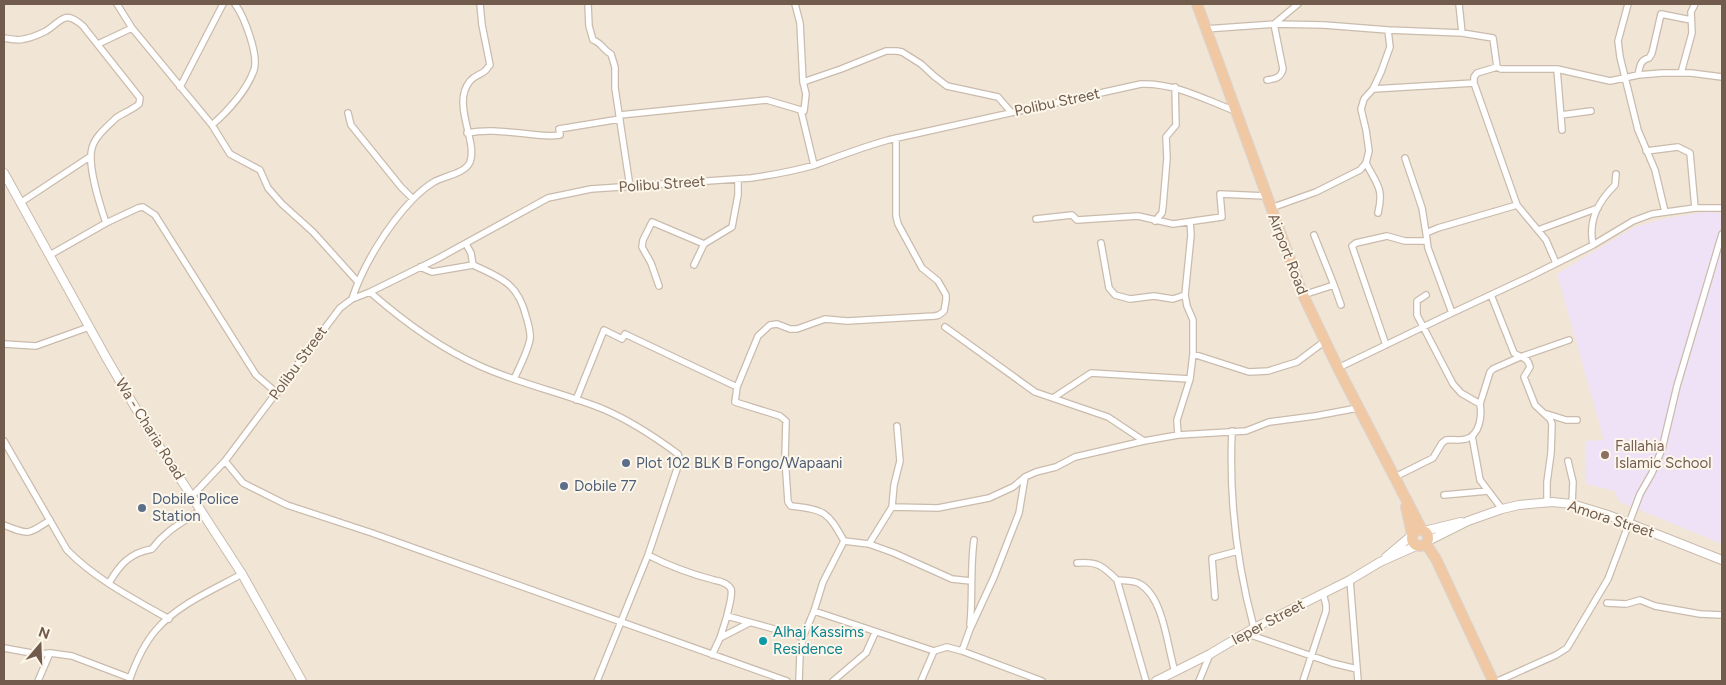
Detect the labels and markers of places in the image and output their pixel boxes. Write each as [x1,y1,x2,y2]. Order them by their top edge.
place label: Fallahia Islamic School [1615,437,1711,472]
marker: Fallahia Islamic School [1599,449,1611,461]
place label: Plot 102 BLK B Fongo/Wapaani [636,454,843,472]
marker: Plot 102 BLK B Fongo/Wapaani [620,457,632,469]
place label: Dobile 77 [574,477,637,495]
marker: Dobile 77 [558,480,570,492]
place label: Dobile Police Station [152,490,239,525]
marker: Dobile Police Station [136,502,148,514]
place label: Alhaj Kassims Residence [773,623,864,658]
marker: Alhaj Kassims Residence [757,635,769,647]

